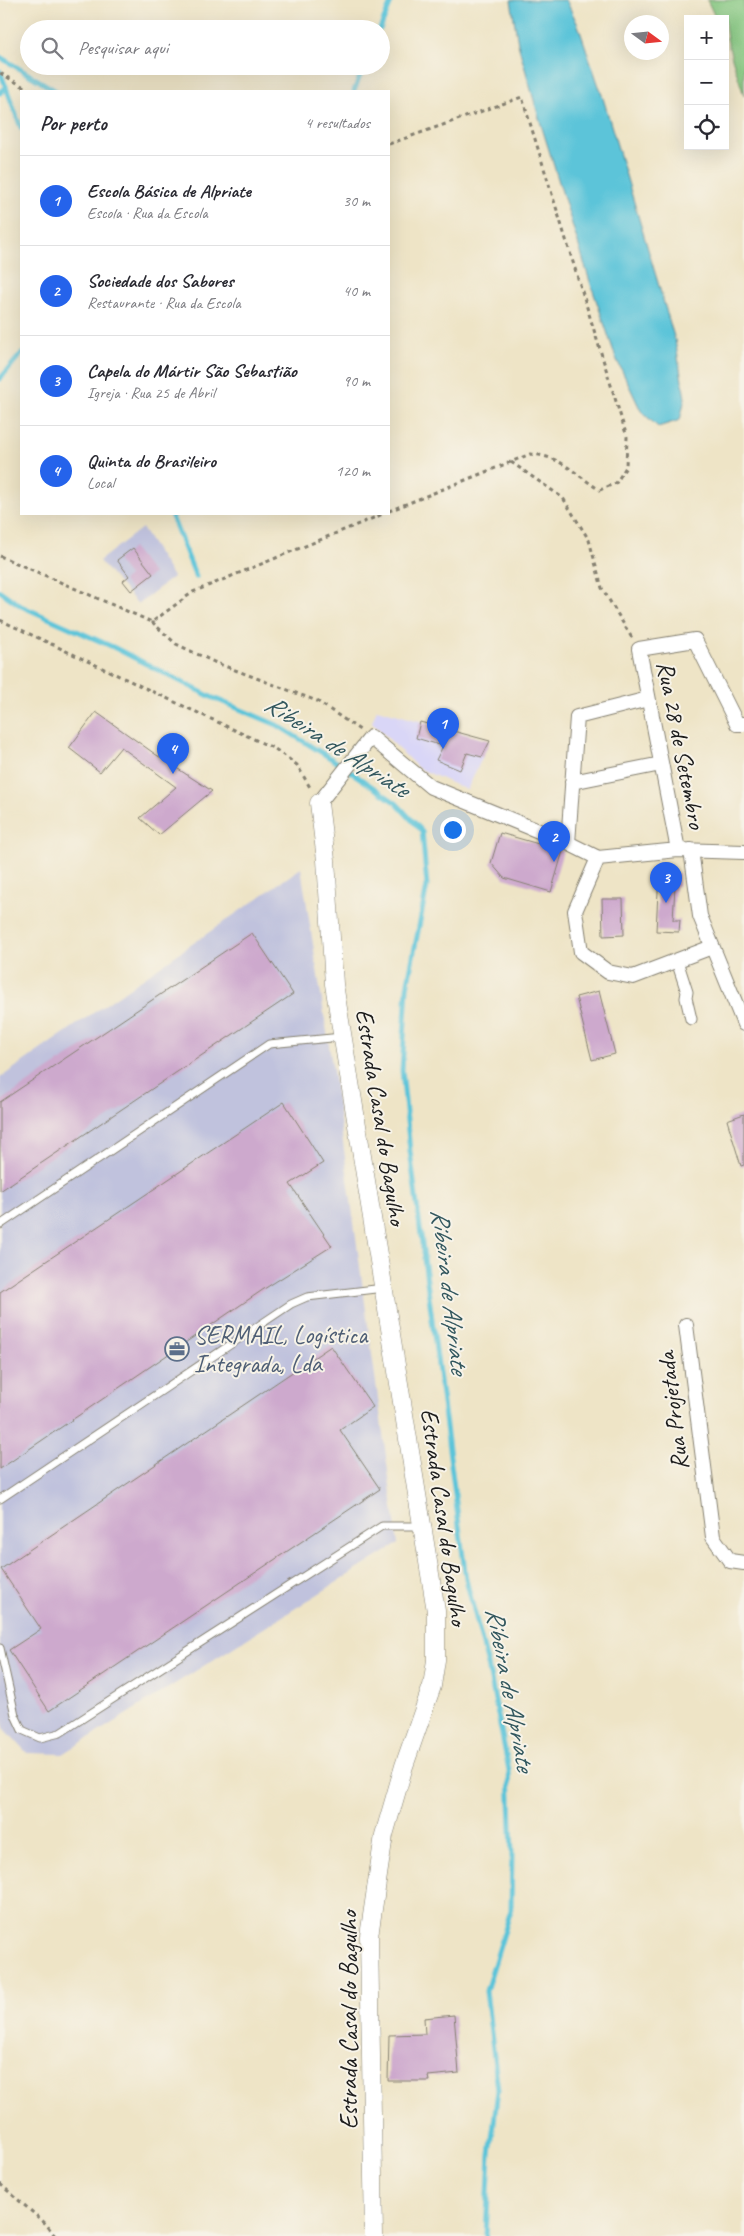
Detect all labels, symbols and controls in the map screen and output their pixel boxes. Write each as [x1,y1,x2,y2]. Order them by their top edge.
north arrow [624,15,669,60]
map controls [684,15,729,150]
button: + [684,15,729,60]
search box [20,20,390,75]
icon: search [38,34,66,62]
text: Pesquisar aqui [78,36,168,60]
button: − [684,60,729,105]
button: locate [684,105,729,150]
text: Por perto [40,110,107,136]
text: 4 resultados [305,113,370,133]
text: Escola Básica de Alpriate [87,179,251,203]
text: 1 [52,191,60,211]
text: 30 m [343,191,370,211]
text: Escola · Rua da Escola [87,203,208,223]
text: Sociedade dos Sabores [87,269,233,293]
text: 2 [52,281,60,301]
text: 40 m [343,281,370,301]
text: Restaurante · Rua da Escola [87,293,241,313]
text: Capela do Mártir São Sebastião [87,359,297,383]
text: 3 [52,371,60,391]
text: 90 m [343,371,370,391]
text: Igreja · Rua 25 de Abril [87,383,215,403]
text: Quinta do Brasileiro [87,449,216,473]
text: 4 [52,461,60,481]
text: 120 m [336,461,370,481]
text: Local [87,473,114,493]
street label: Rua 28 de Setembro [649,659,713,833]
water label: Ribeira de Alpriate [259,687,418,807]
pin: 1 [427,708,459,749]
pin: 4 [157,733,189,774]
your location [440,817,466,843]
pin: 2 [538,821,570,862]
pin: 3 [650,862,682,903]
street label: Estrada Casal do Bagulho [348,1007,414,1230]
water label: Ribeira de Alpriate [424,1207,477,1379]
place label: SERMAIL, Logística Integrada, Lda [194,1319,369,1380]
office icon: SERMAIL, Logística Integrada, Lda [164,1336,190,1362]
street label: Rua Projetada [650,1347,696,1472]
street label: Estrada Casal do Bagulho [413,1407,475,1630]
water label: Ribeira de Alpriate [478,1605,543,1777]
street label: Estrada Casal do Bagulho [333,1908,365,2129]

